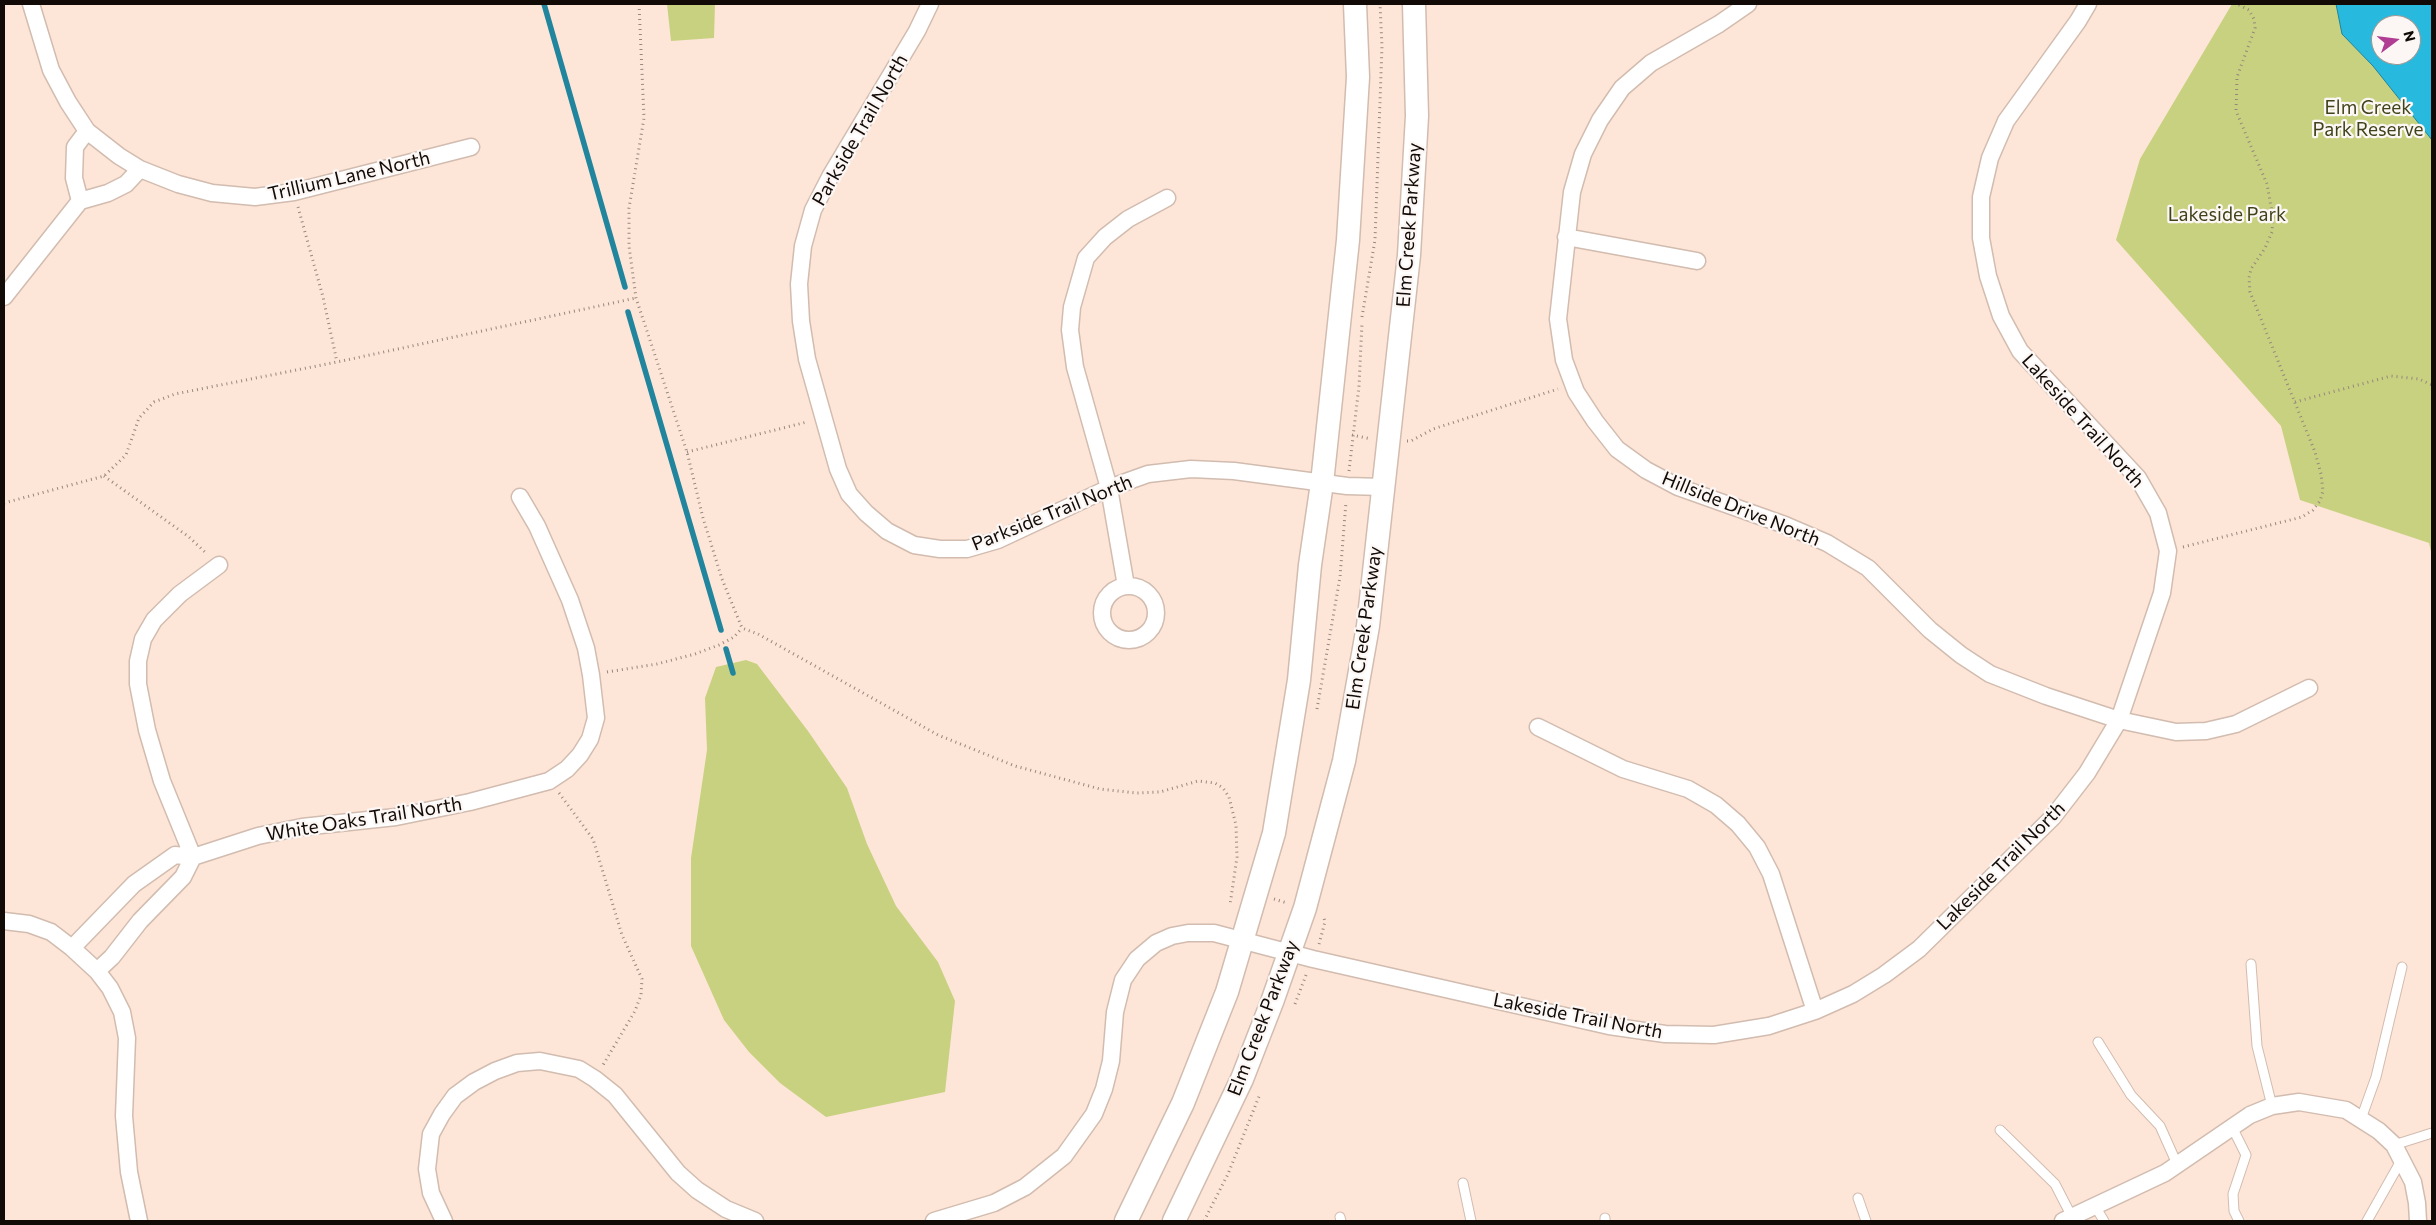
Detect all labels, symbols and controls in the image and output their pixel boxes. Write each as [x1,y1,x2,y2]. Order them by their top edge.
north arrow [2371,15,2421,65]
text: N [2400,29,2420,44]
street label: Parkside Trail North [807,50,913,210]
park label: Elm Creek Park Reserve [2312,97,2424,141]
street label: Elm Creek Parkway [1392,142,1426,308]
street label: Trillium Lane North [266,146,432,206]
park label: Lakeside Park [2168,204,2286,226]
street label: Lakeside Trail North [2017,349,2149,493]
street label: Hillside Drive North [1659,467,1823,551]
street label: Parkside Trail North [968,470,1136,556]
street label: Elm Creek Parkway [1341,545,1387,711]
street label: White Oaks Trail North [265,792,463,846]
street label: Lakeside Trail North [1932,797,2070,935]
street label: Elm Creek Parkway [1223,937,1303,1099]
street label: Lakeside Trail North [1491,988,1665,1044]

